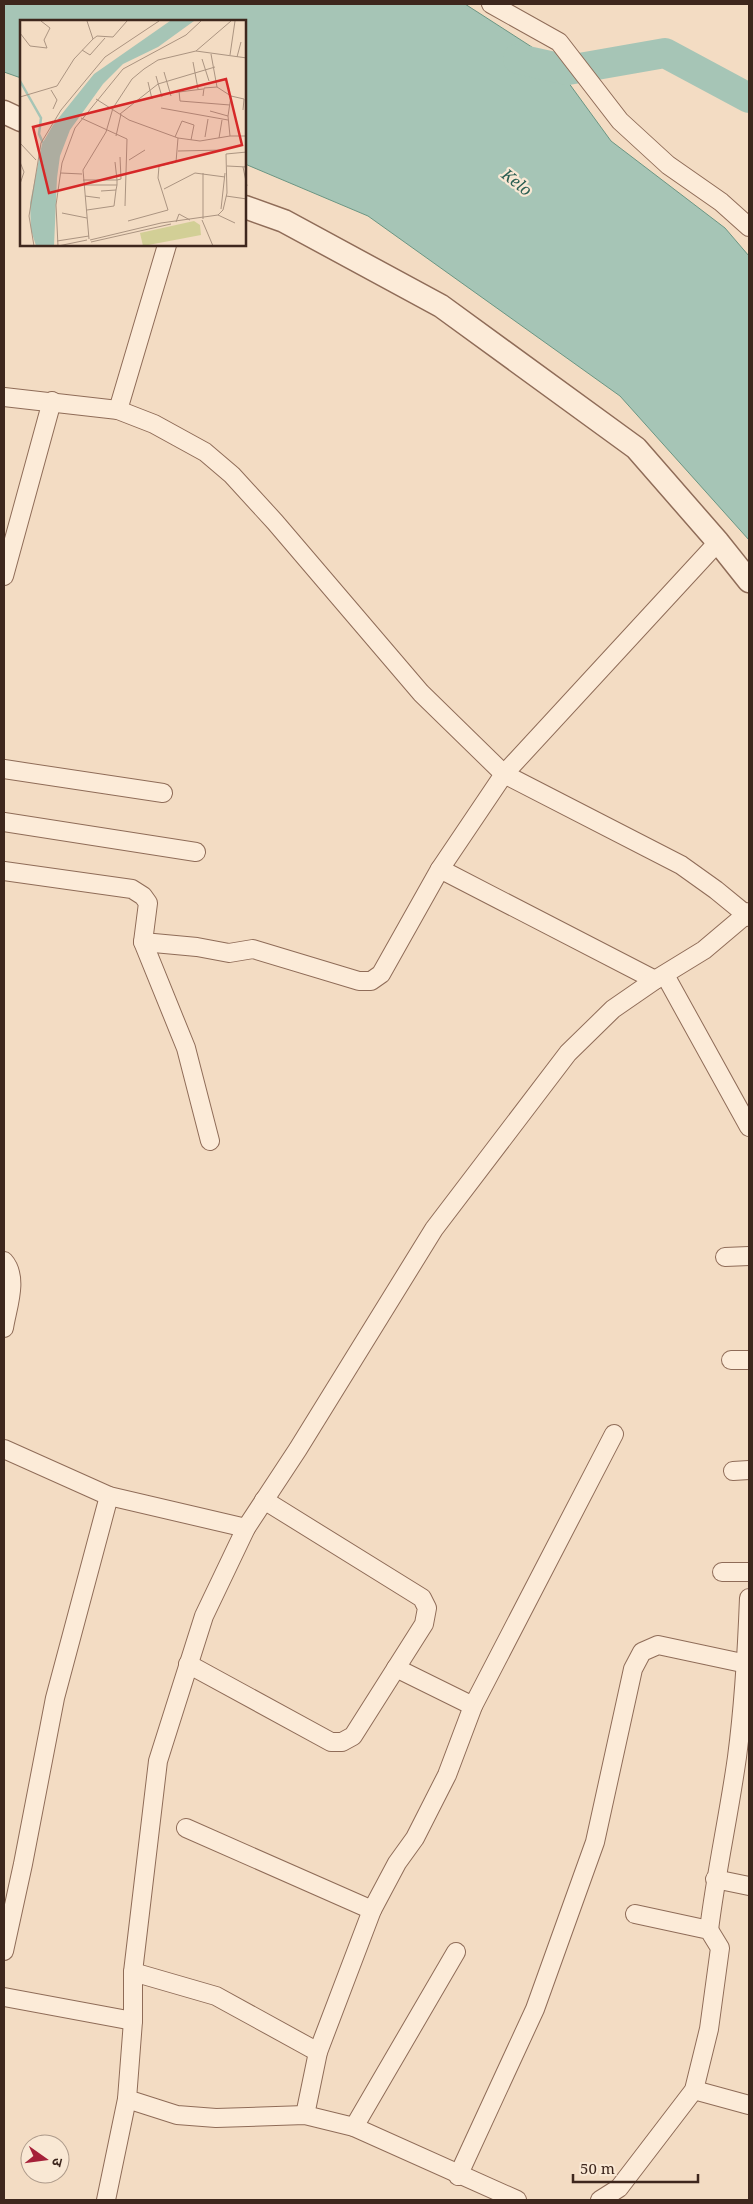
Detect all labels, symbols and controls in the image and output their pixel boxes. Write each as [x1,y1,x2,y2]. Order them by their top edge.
inset map [20,20,246,246]
water label: Kelo [497,163,537,201]
north arrow [20,2134,70,2184]
scale bar [573,2152,698,2184]
text: उ [48,2156,68,2169]
text: 50 m [580,2158,615,2178]

